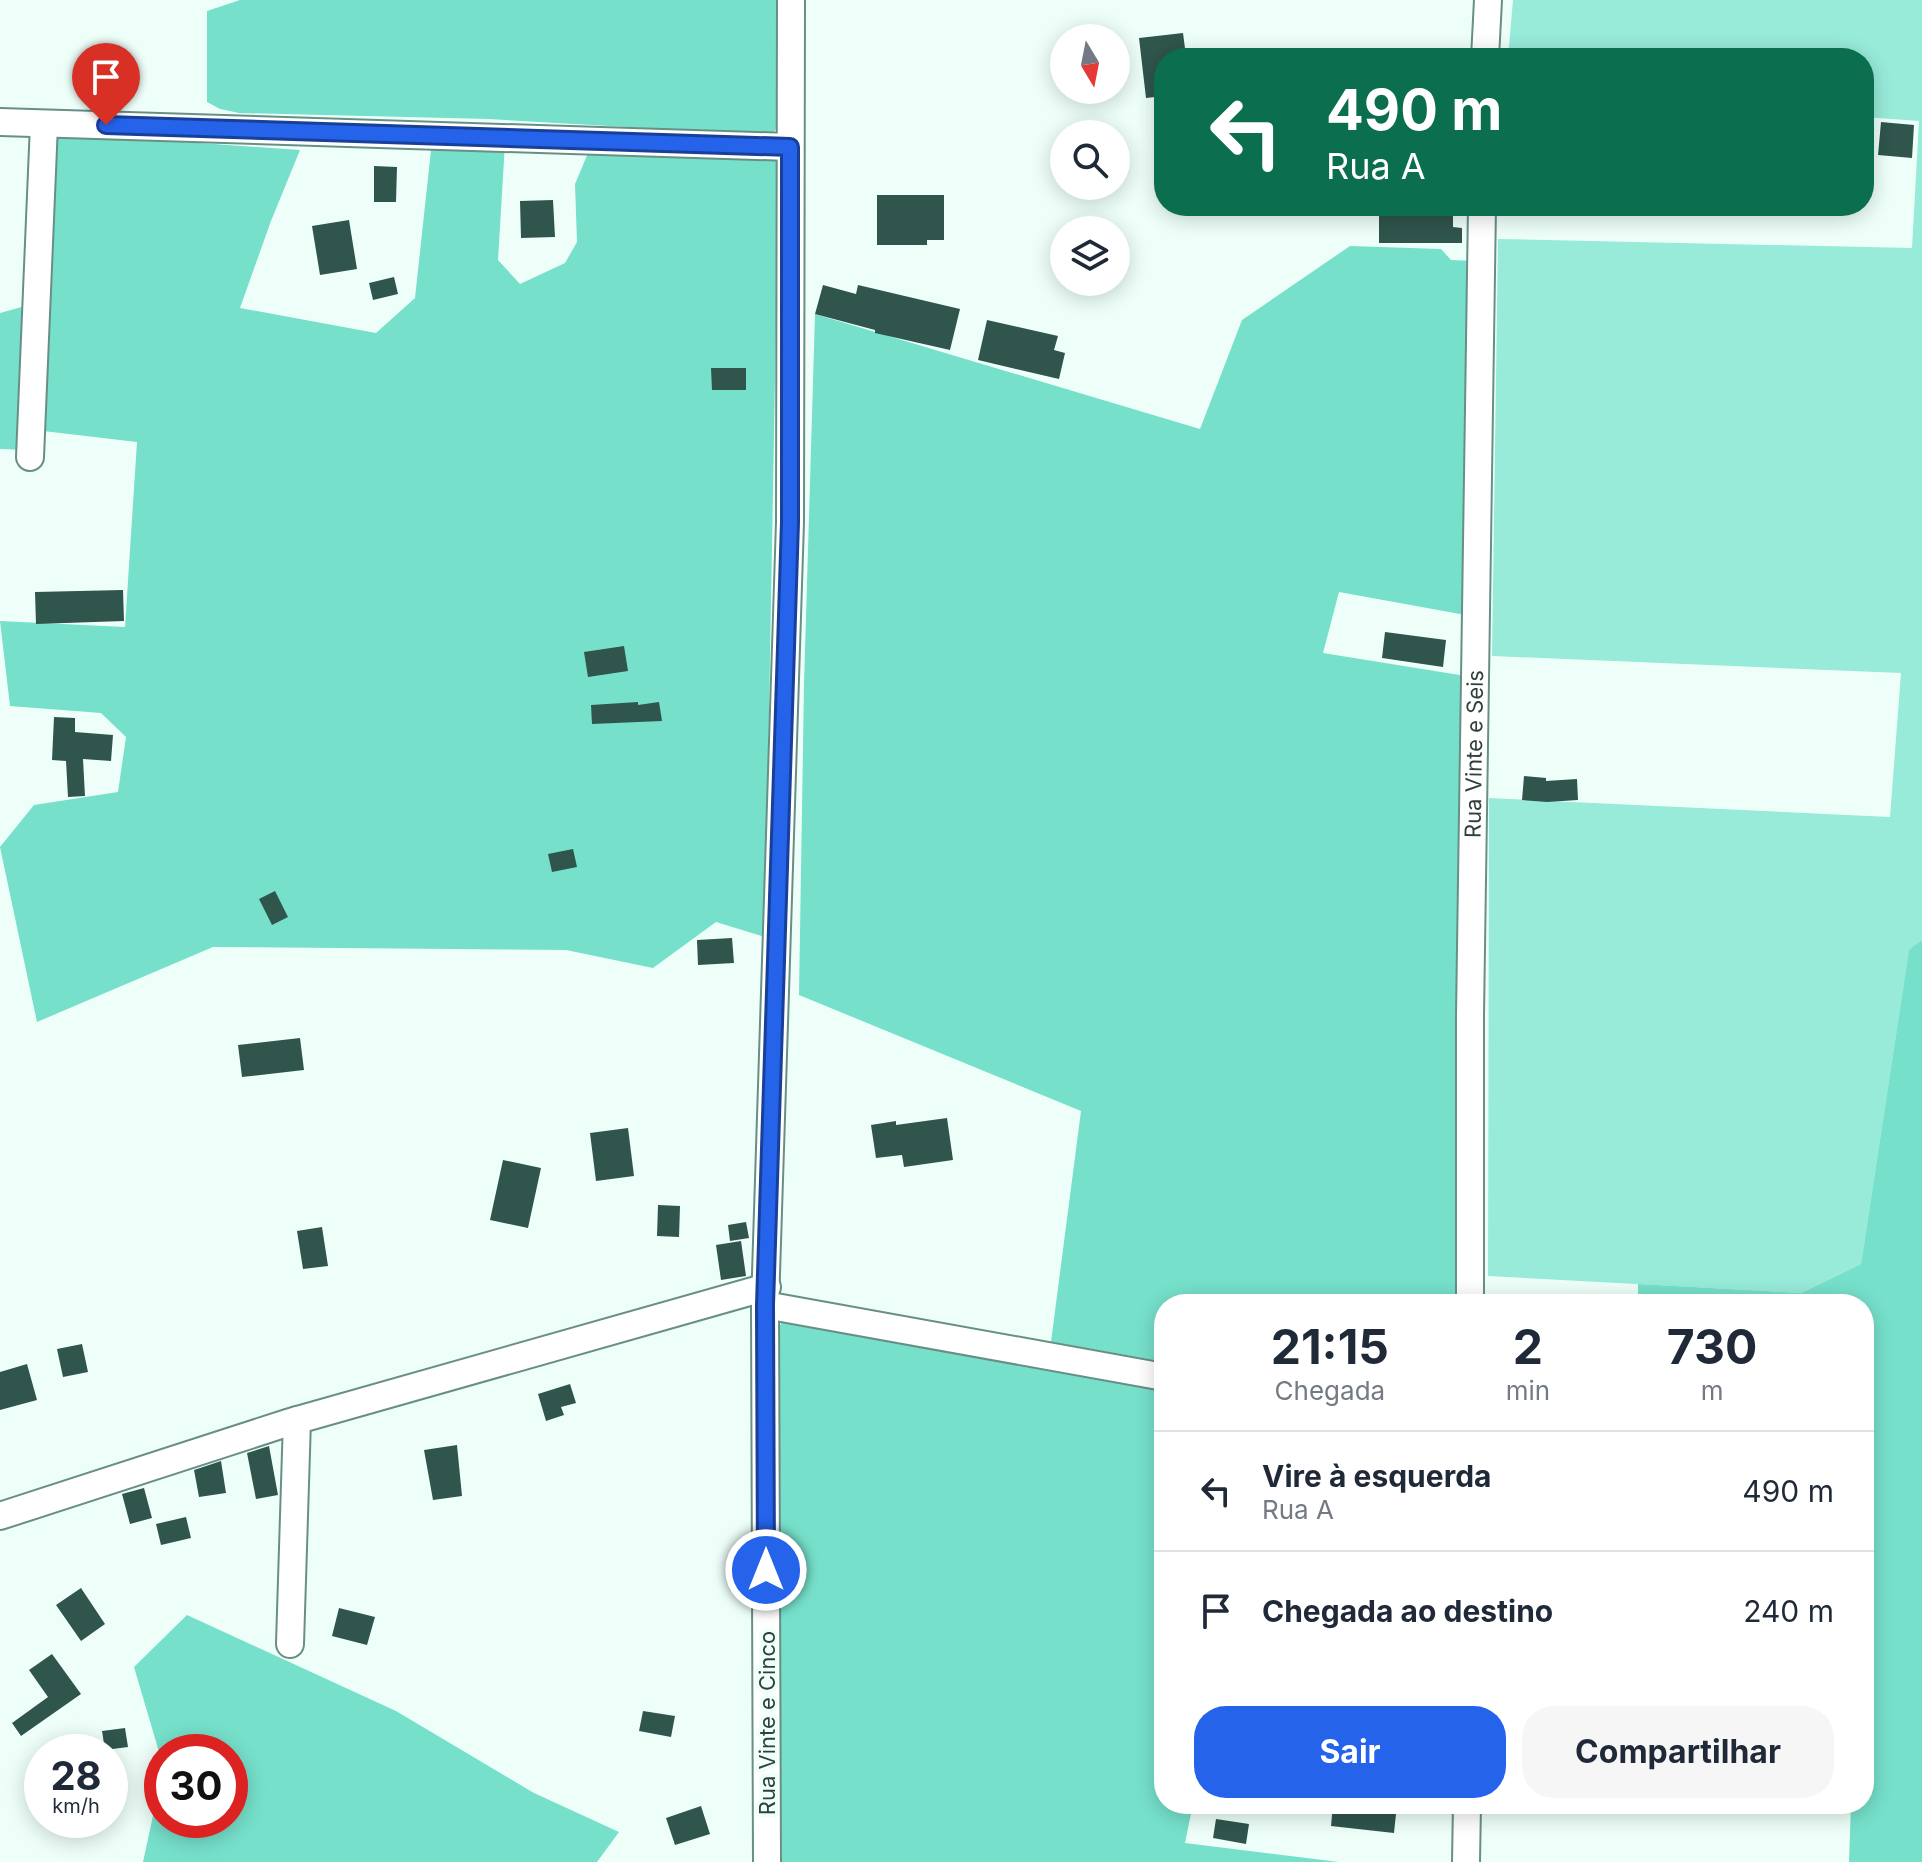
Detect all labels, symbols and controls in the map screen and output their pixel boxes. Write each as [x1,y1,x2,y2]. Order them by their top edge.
north arrow [1050,24,1130,104]
map controls [1050,24,1130,296]
pin [72,43,140,125]
icon: arrive [84,55,128,99]
text: 490 m [1326,76,1502,144]
icon: left [1194,80,1298,184]
button: search [1050,120,1130,200]
text: Rua A [1326,144,1426,188]
button: layers [1050,216,1130,296]
street label: Rua Vinte e Seis [1460,670,1488,838]
text: 21:15 [1271,1317,1389,1376]
text: 2 [1513,1317,1543,1376]
text: 730 [1667,1317,1757,1376]
text: Chegada [1275,1375,1385,1406]
text: min [1506,1375,1550,1406]
text: m [1701,1375,1723,1406]
text: Vire à esquerda [1262,1458,1491,1494]
icon: left [1194,1469,1238,1513]
text: 490 m [1742,1473,1834,1509]
text: Rua A [1262,1494,1334,1525]
position arrow [724,1528,808,1612]
icon: arrive [1194,1589,1238,1633]
text: Chegada ao destino [1262,1593,1553,1629]
text: 240 m [1743,1593,1834,1629]
street label: Rua Vinte e Cinco [754,1631,780,1815]
button: Sair [1194,1706,1506,1798]
button: Compartilhar [1522,1706,1834,1798]
speed limit sign: 30 [144,1734,248,1838]
text: 28 [50,1751,102,1800]
text: km/h [52,1794,100,1818]

